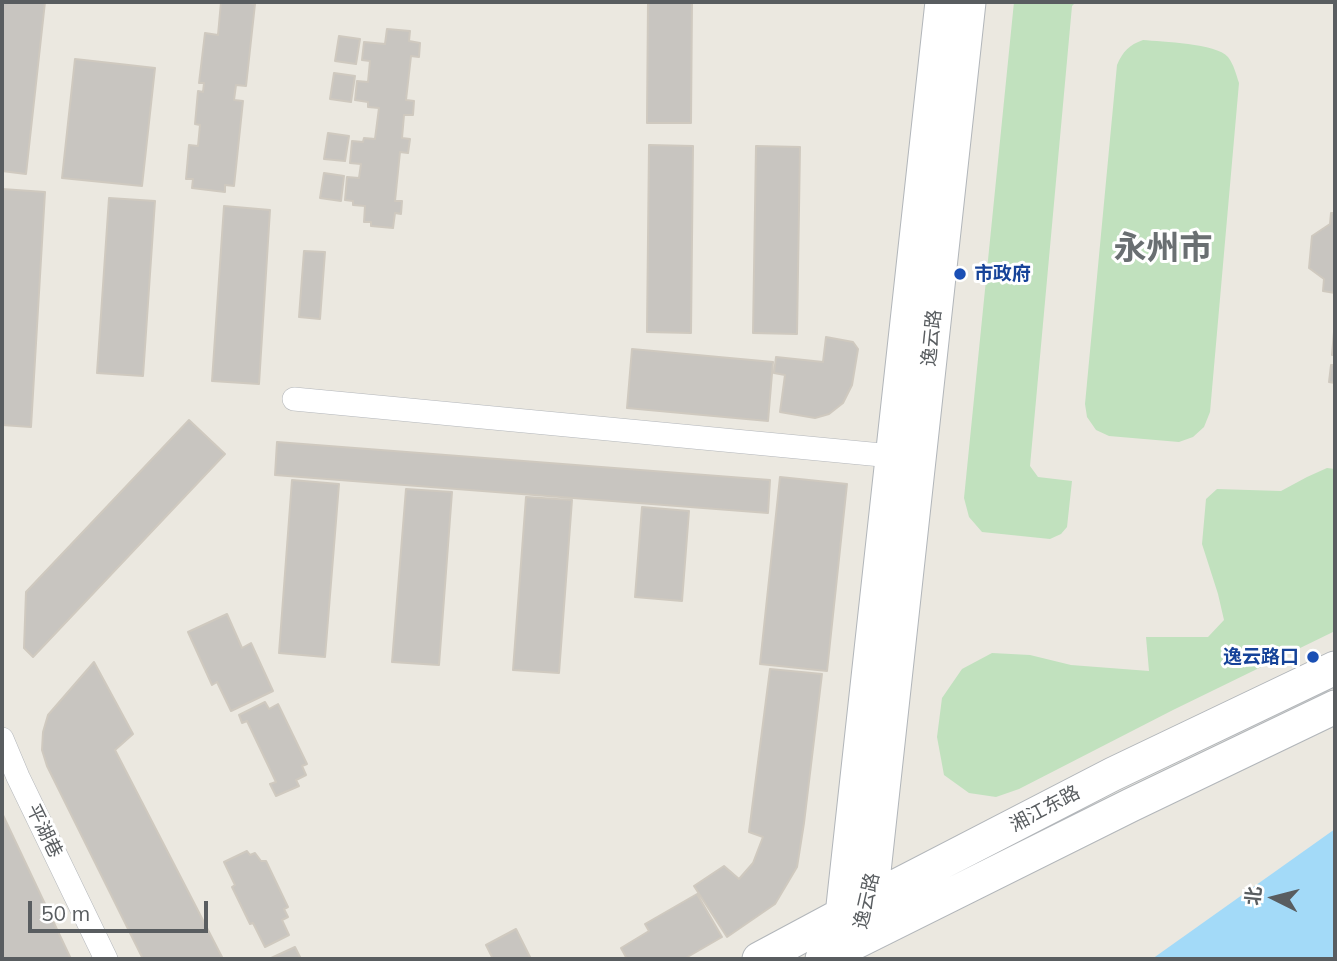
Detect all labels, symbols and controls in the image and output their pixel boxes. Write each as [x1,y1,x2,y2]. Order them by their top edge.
district label: 永州市 [1114,229,1212,269]
place label: 市政府 [974,263,1031,285]
marker: 市政府 [952,266,968,282]
street label: 逸云路 [918,308,946,368]
place label: 逸云路口 [1223,646,1299,668]
marker: 逸云路口 [1305,649,1321,665]
street label: 湘江东路 [1006,781,1084,837]
street label: 平湖巷 [21,800,67,862]
north arrow [1239,863,1309,933]
street label: 逸云路 [849,871,885,931]
text: 北 [1240,885,1266,907]
scale bar [32,888,212,932]
text: 50 m [41,900,90,926]

